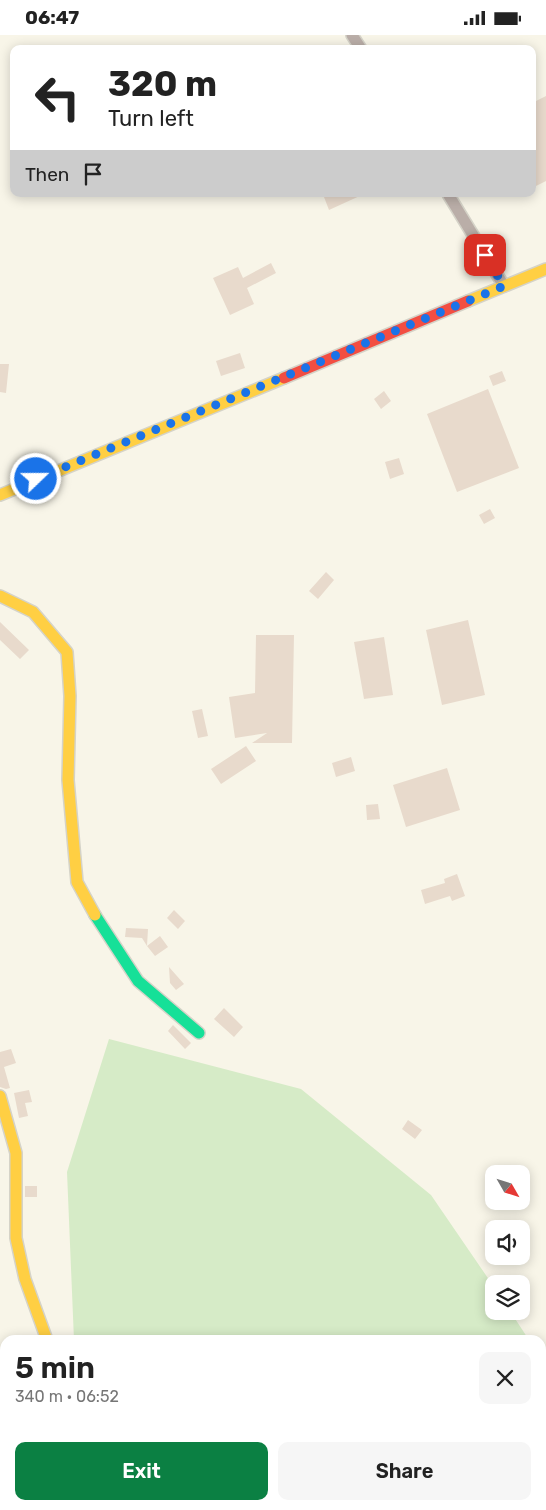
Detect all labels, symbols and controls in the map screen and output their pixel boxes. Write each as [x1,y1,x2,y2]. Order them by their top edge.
text: 06:47 [25,6,79,29]
text: 320 m [108,63,217,105]
icon: left [25,65,90,130]
text: Turn left [108,105,194,132]
icon: arrive [79,160,107,188]
text: Then [25,163,69,186]
pin [464,234,506,276]
icon: arrive [471,241,499,269]
position arrow [9.0,452,61.0,504]
north arrow [485,1165,530,1210]
map controls [485,1165,530,1320]
button: sound [485,1220,530,1265]
button: layers [485,1275,530,1320]
text: 5 min [15,1350,95,1386]
button: close [479,1352,531,1404]
text: 340 m · 06:52 [15,1387,119,1406]
button: Exit [15,1442,268,1500]
button: Share [278,1442,531,1500]

